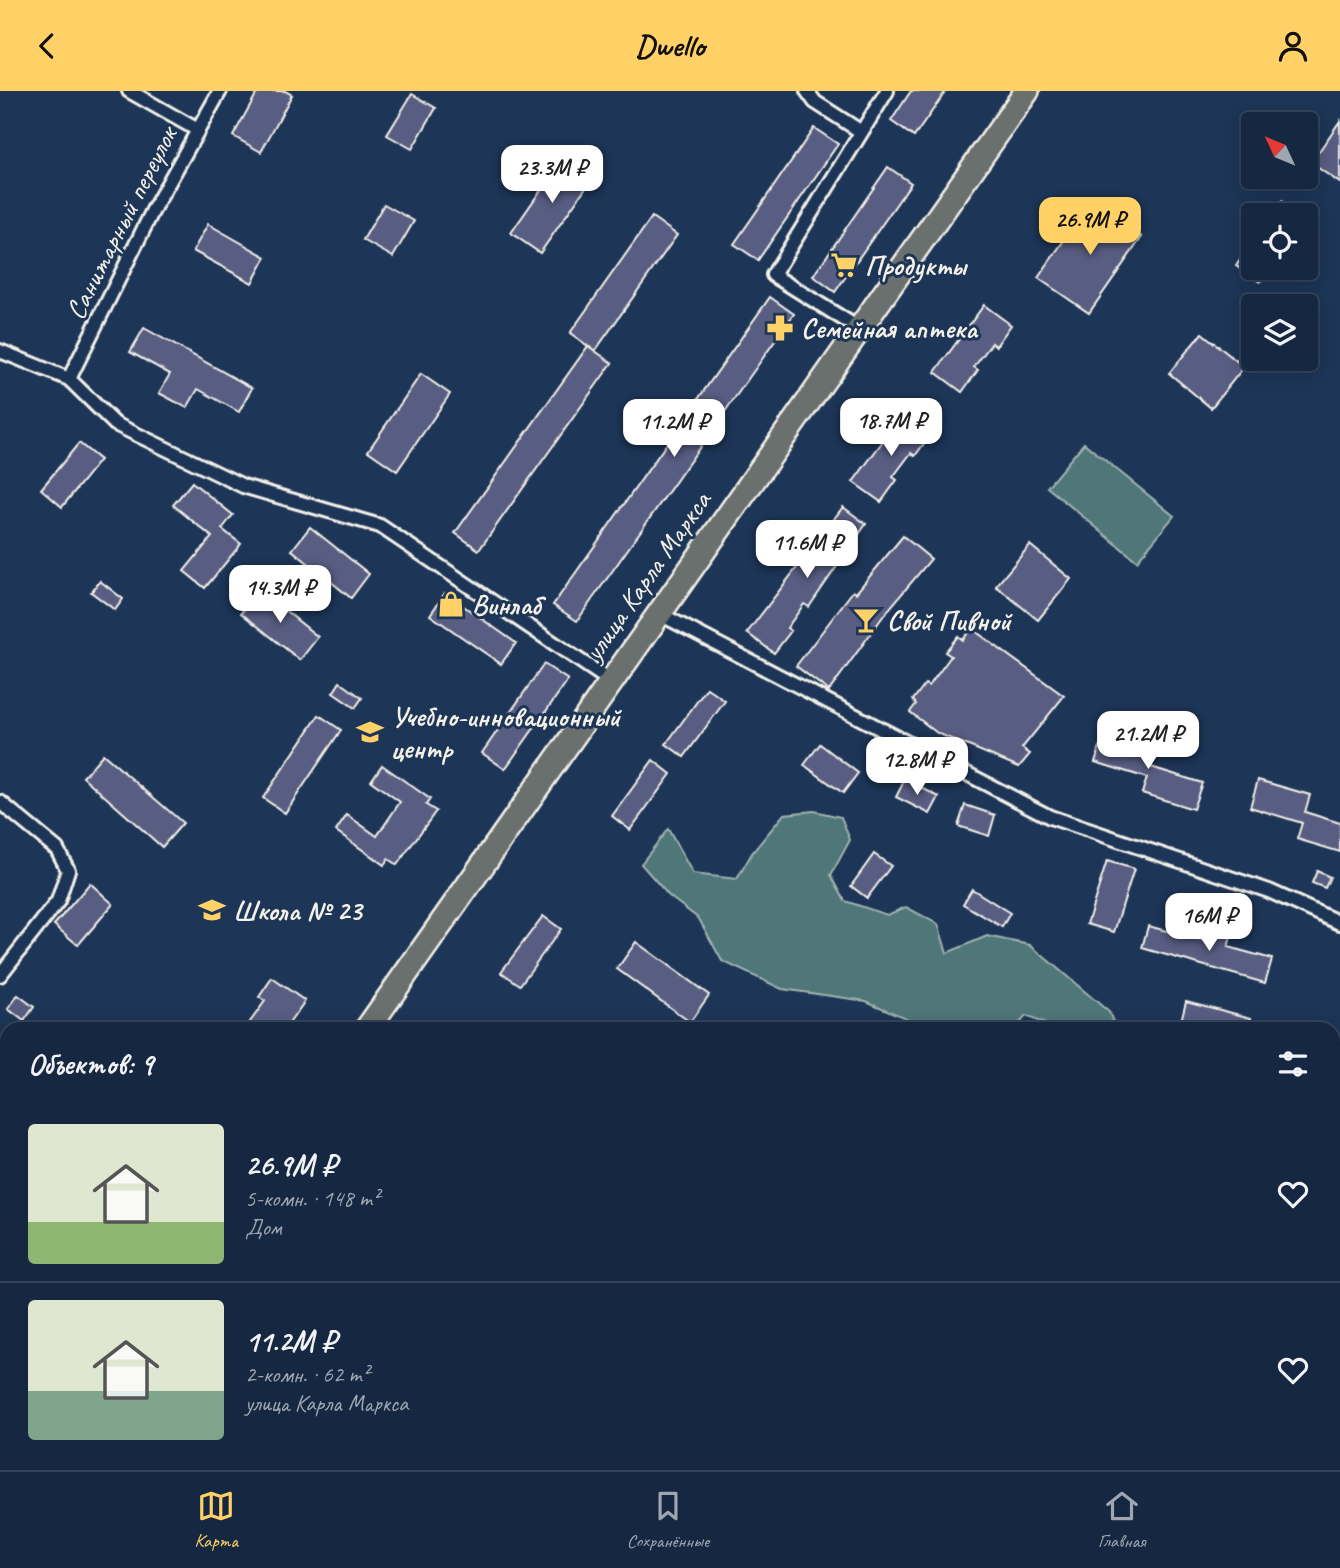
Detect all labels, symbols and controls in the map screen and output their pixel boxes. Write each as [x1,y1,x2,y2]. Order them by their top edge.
text: Dwello [635,25,705,66]
icon: back [28,27,66,65]
icon: person [1274,27,1312,65]
north arrow [1241,112,1318,189]
map controls [1241,112,1318,371]
street label: Санитарный переулок [57,119,186,325]
pin: 23.3M ₽ [487,145,617,205]
text: 23.3M ₽ [517,153,587,182]
pin: 26.9M ₽ [1025,197,1155,257]
button: locate [1241,203,1318,280]
text: 26.9M ₽ [1055,205,1125,234]
place label: Продукты [865,248,968,284]
supermarket icon: Продукты [829,250,859,280]
button: layers [1241,294,1318,371]
place label: Семейная аптека [801,311,979,346]
pharmacy icon: Семейная аптека [765,313,795,343]
pin: 11.2M ₽ [609,399,739,459]
pin: 18.7M ₽ [826,399,956,458]
text: 18.7M ₽ [856,406,926,435]
text: 11.2M ₽ [639,407,709,436]
street label: улица Карла Маркса [575,483,719,669]
pin: 11.6M ₽ [742,521,872,580]
text: 11.6M ₽ [772,528,842,557]
pin: 14.3M ₽ [215,566,345,625]
text: 14.3M ₽ [245,573,315,602]
place label: Винлаб [472,587,547,622]
shop icon: Винлаб [436,589,466,619]
place label: Свой Пивной [887,603,1013,638]
bar icon: Свой Пивной [851,605,881,635]
place label: Учебно-инновационный центр [391,699,622,766]
pin: 21.2M ₽ [1083,711,1213,771]
school or university icon: Учебно-инновационный центр [355,717,385,747]
text: 21.2M ₽ [1113,719,1183,748]
pin: 12.8M ₽ [852,737,982,797]
text: 12.8M ₽ [882,745,952,774]
place label: Школа № 23 [233,893,364,928]
pin: 16M ₽ [1160,893,1258,953]
school or university icon: Школа № 23 [197,895,227,925]
text: 16M ₽ [1181,901,1237,930]
text: Объектов: 9 [28,1045,153,1083]
icon: filters [1274,1045,1312,1083]
text: 26.9M ₽ [245,1146,336,1184]
icon: home [84,1152,168,1236]
icon: heart [1274,1175,1312,1213]
text: 5-комн. · 148 m² [245,1184,379,1213]
text: Дом [245,1213,282,1242]
text: 11.2M ₽ [245,1322,336,1360]
icon: home [84,1328,168,1412]
icon: heart [1274,1351,1312,1389]
text: 2-комн. · 62 m² [245,1360,369,1389]
text: улица Карла Маркса [245,1389,408,1418]
tab: Карта [194,1487,238,1553]
tab: Сохранённые [627,1487,709,1553]
tab: Главная [1098,1487,1146,1553]

